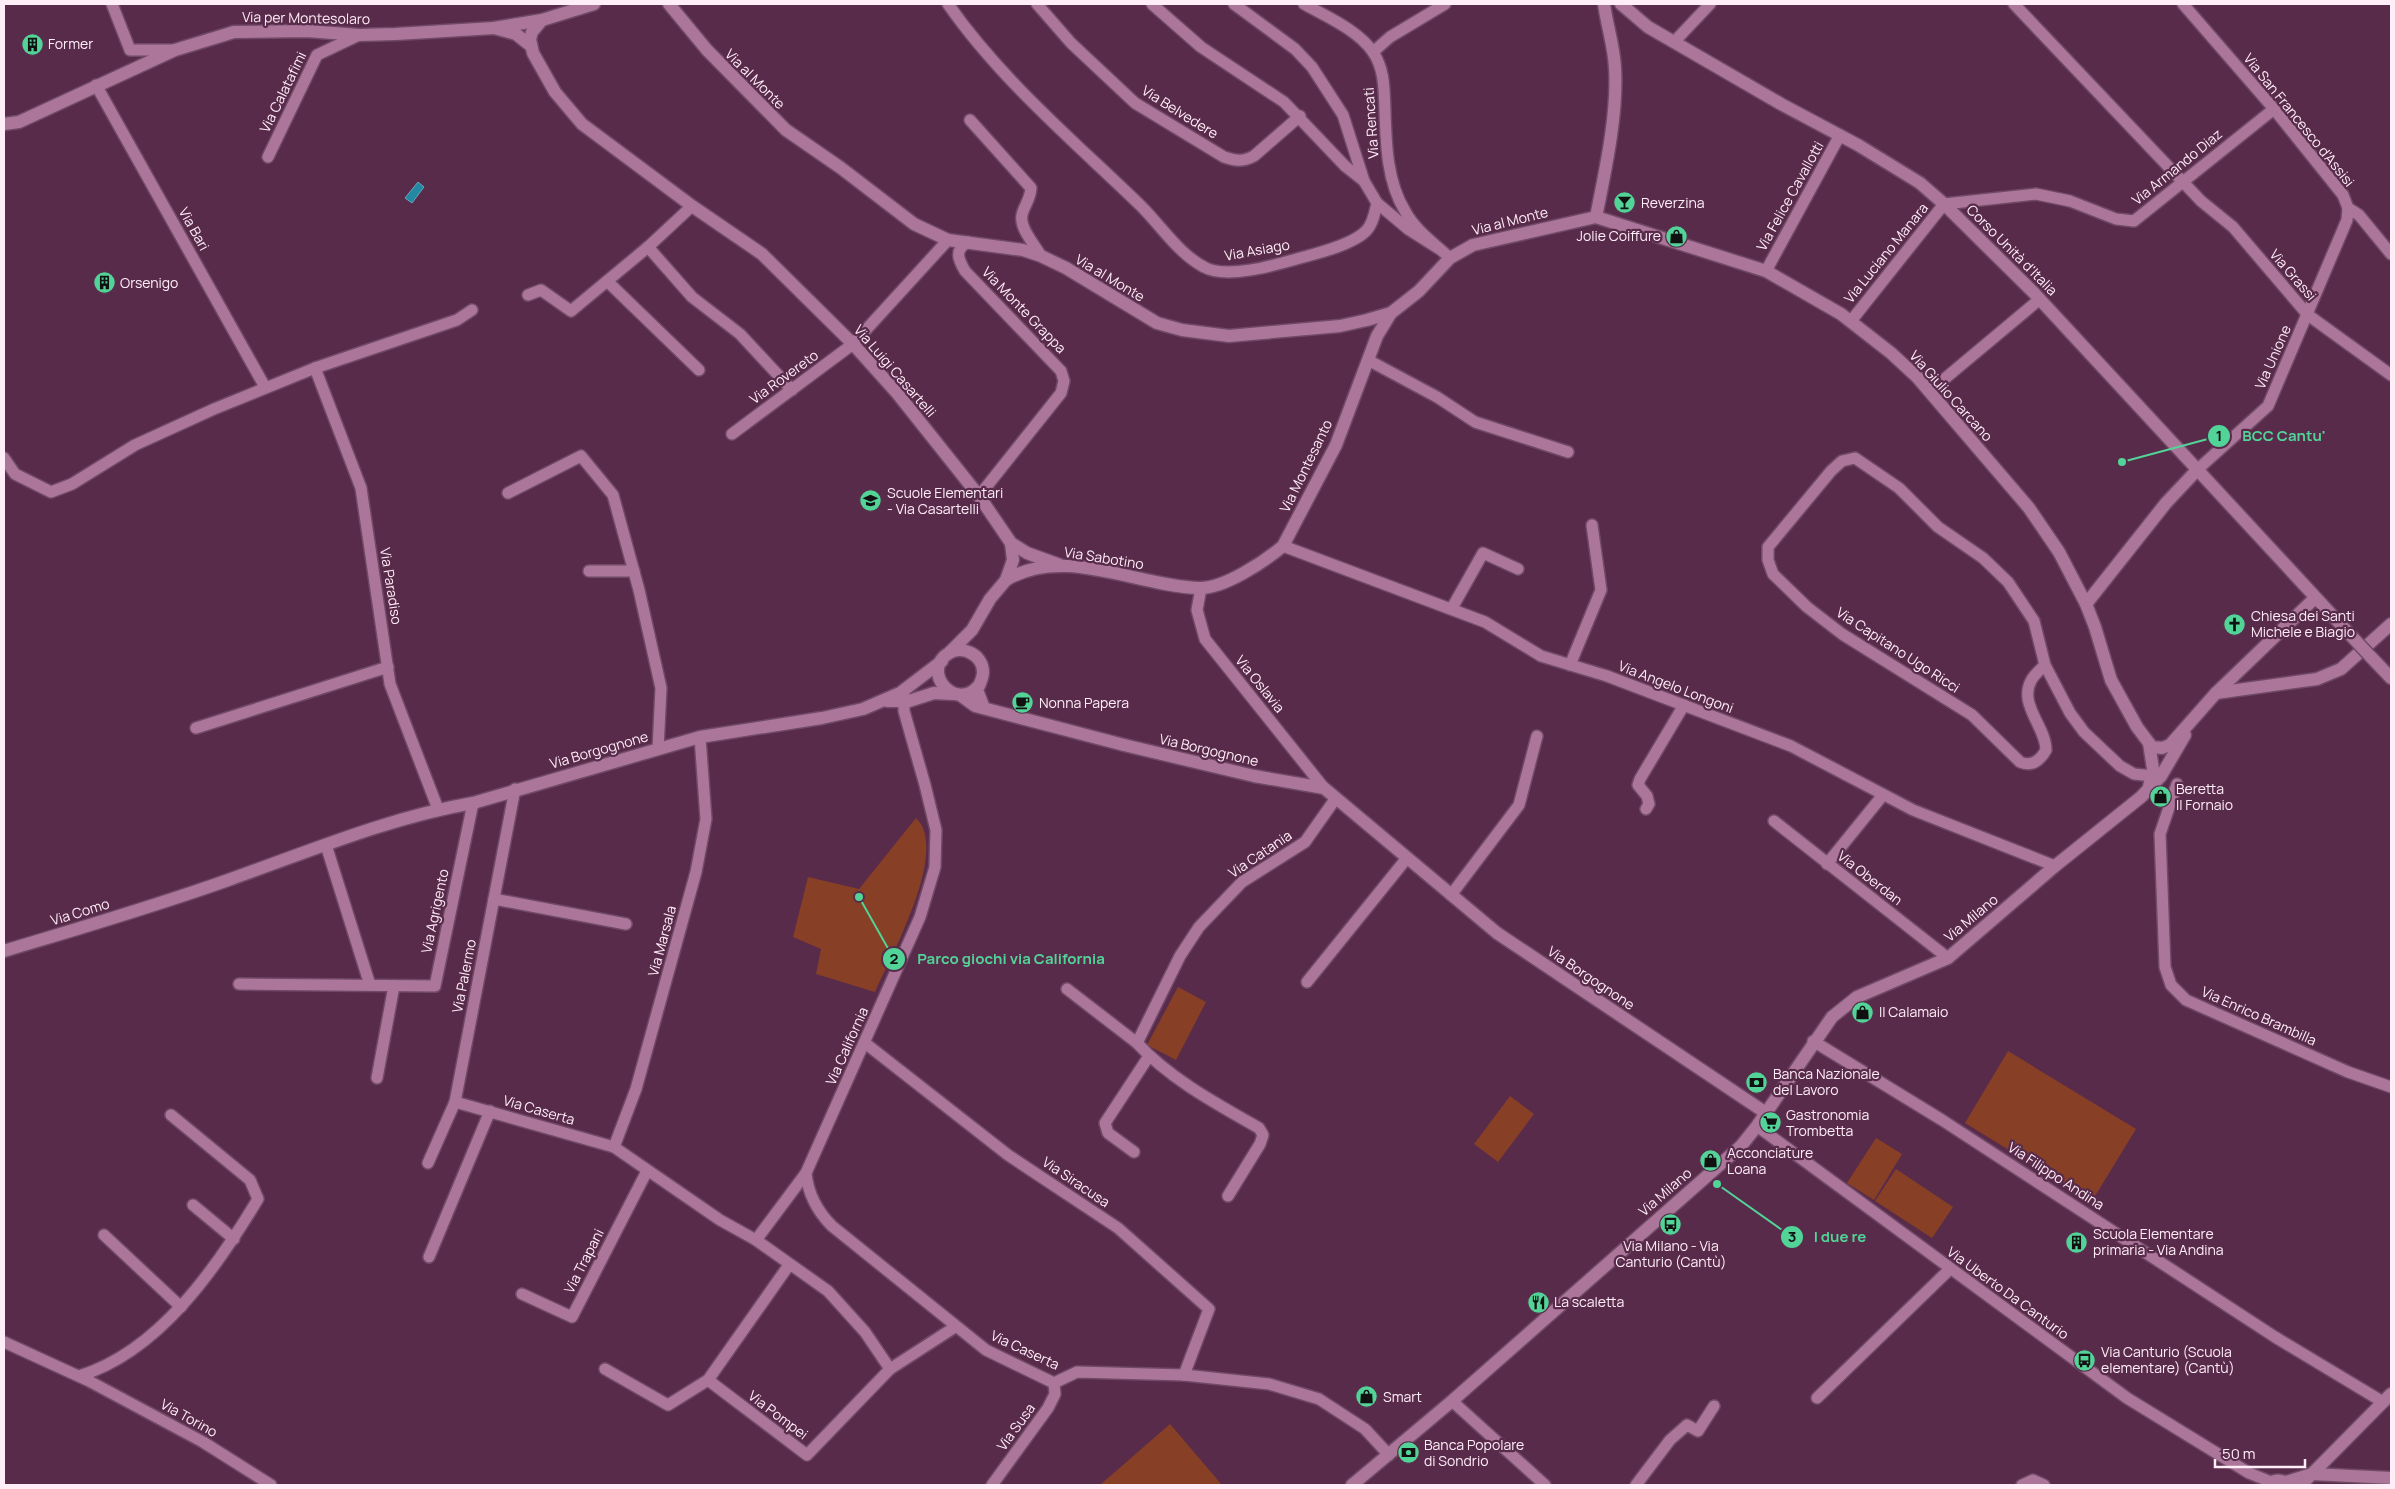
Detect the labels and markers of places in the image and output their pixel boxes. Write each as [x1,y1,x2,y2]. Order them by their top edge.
building icon: Former [20,32,44,56]
place label: Former [48,34,93,53]
bar icon: Reverzina [1613,191,1637,215]
place label: Reverzina [1641,193,1705,212]
shop icon: Jolie Coiffure [1665,224,1689,248]
place label: Jolie Coiffure [1576,226,1661,245]
building icon: Orsenigo [92,271,116,295]
place label: Orsenigo [120,273,178,292]
callout: BCC Cantu' [2207,421,2335,451]
place label: Scuole Elementari - Via Casartelli [887,483,1003,518]
school or university icon: Scuole Elementari - Via Casartelli [859,489,883,513]
place label: Chiesa dei Santi Michele e Biagio [2251,606,2355,641]
church icon: Chiesa dei Santi Michele e Biagio [2223,612,2247,636]
cafe icon: Nonna Papera [1011,691,1035,715]
place label: Nonna Papera [1039,693,1129,712]
place label: Beretta Il Fornaio [2176,779,2233,814]
shop icon: Beretta Il Fornaio [2148,785,2172,809]
callout: Parco giochi via California [882,944,1114,974]
shop icon: Il Calamaio [1851,1000,1875,1024]
place label: Il Calamaio [1879,1002,1948,1021]
place label: Banca Nazionale del Lavoro [1773,1064,1880,1099]
bank icon: Banca Nazionale del Lavoro [1745,1070,1769,1094]
place label: Gastronomia Trombetta [1786,1105,1869,1140]
supermarket icon: Gastronomia Trombetta [1758,1111,1782,1135]
place label: Acconciature Loana [1727,1143,1813,1178]
shop icon: Acconciature Loana [1699,1149,1723,1173]
bus stop icon: Via Milano - Via Canturio (Cantù) [1659,1212,1683,1236]
callout: I due re [1779,1222,1877,1252]
place label: Scuola Elementare primaria - Via Andina [2093,1224,2224,1259]
building icon: Scuola Elementare primaria - Via Andina [2065,1230,2089,1254]
place label: Via Milano - Via Canturio (Cantù) [1616,1236,1726,1271]
restaurant icon: La scaletta [1526,1290,1550,1314]
place label: La scaletta [1554,1292,1624,1311]
place label: Via Canturio (Scuola elementare) (Cantù) [2101,1342,2235,1377]
bus stop icon: Via Canturio (Scuola elementare) (Cantù) [2073,1348,2097,1372]
shop icon: Smart [1355,1385,1379,1409]
place label: Smart [1383,1387,1422,1406]
place label: Banca Popolare di Sondrio [1424,1435,1524,1470]
bank icon: Banca Popolare di Sondrio [1396,1441,1420,1465]

